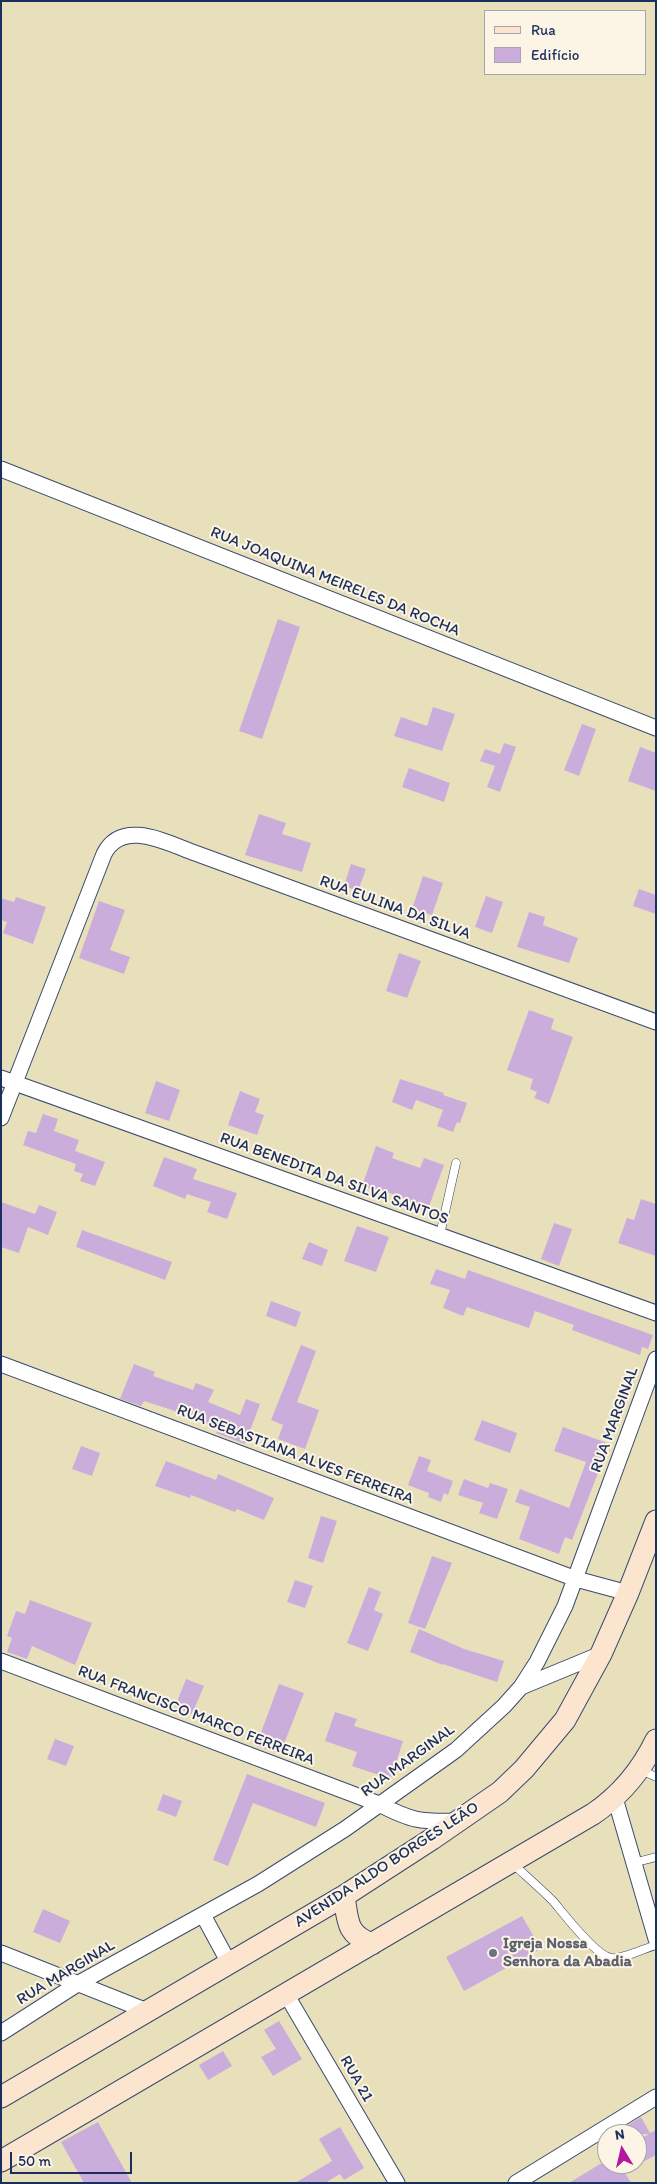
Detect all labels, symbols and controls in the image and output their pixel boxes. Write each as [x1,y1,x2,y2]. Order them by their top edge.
legend [484,10,647,75]
text: Rua [531,21,556,39]
text: Edifício [531,46,579,64]
street label: RUA JOAQUINA MEIRELES DA ROCHA [207,523,463,641]
street label: RUA EULINA DA SILVA [317,872,473,944]
street label: RUA BENEDITA DA SILVA SANTOS [217,1129,451,1229]
street label: RUA MARGINAL [587,1364,643,1476]
street label: RUA SEBASTIANA ALVES FERREIRA [174,1401,416,1509]
street label: RUA FRANCISCO MARCO FERREIRA [75,1662,317,1770]
street label: RUA MARGINAL [357,1721,459,1801]
street label: AVENIDA ALDO BORGES LEÃO [291,1798,483,1932]
place label: Igreja Nossa Senhora da Abadia [503,1934,632,1972]
street label: RUA MARGINAL [13,1936,119,2010]
marker: Igreja Nossa Senhora da Abadia [487,1947,499,1959]
street label: RUA 21 [335,2053,377,2105]
north arrow [597,2124,647,2174]
text: N [614,2126,626,2144]
scale bar [12,2142,135,2174]
text: 50 m [18,2152,51,2170]

